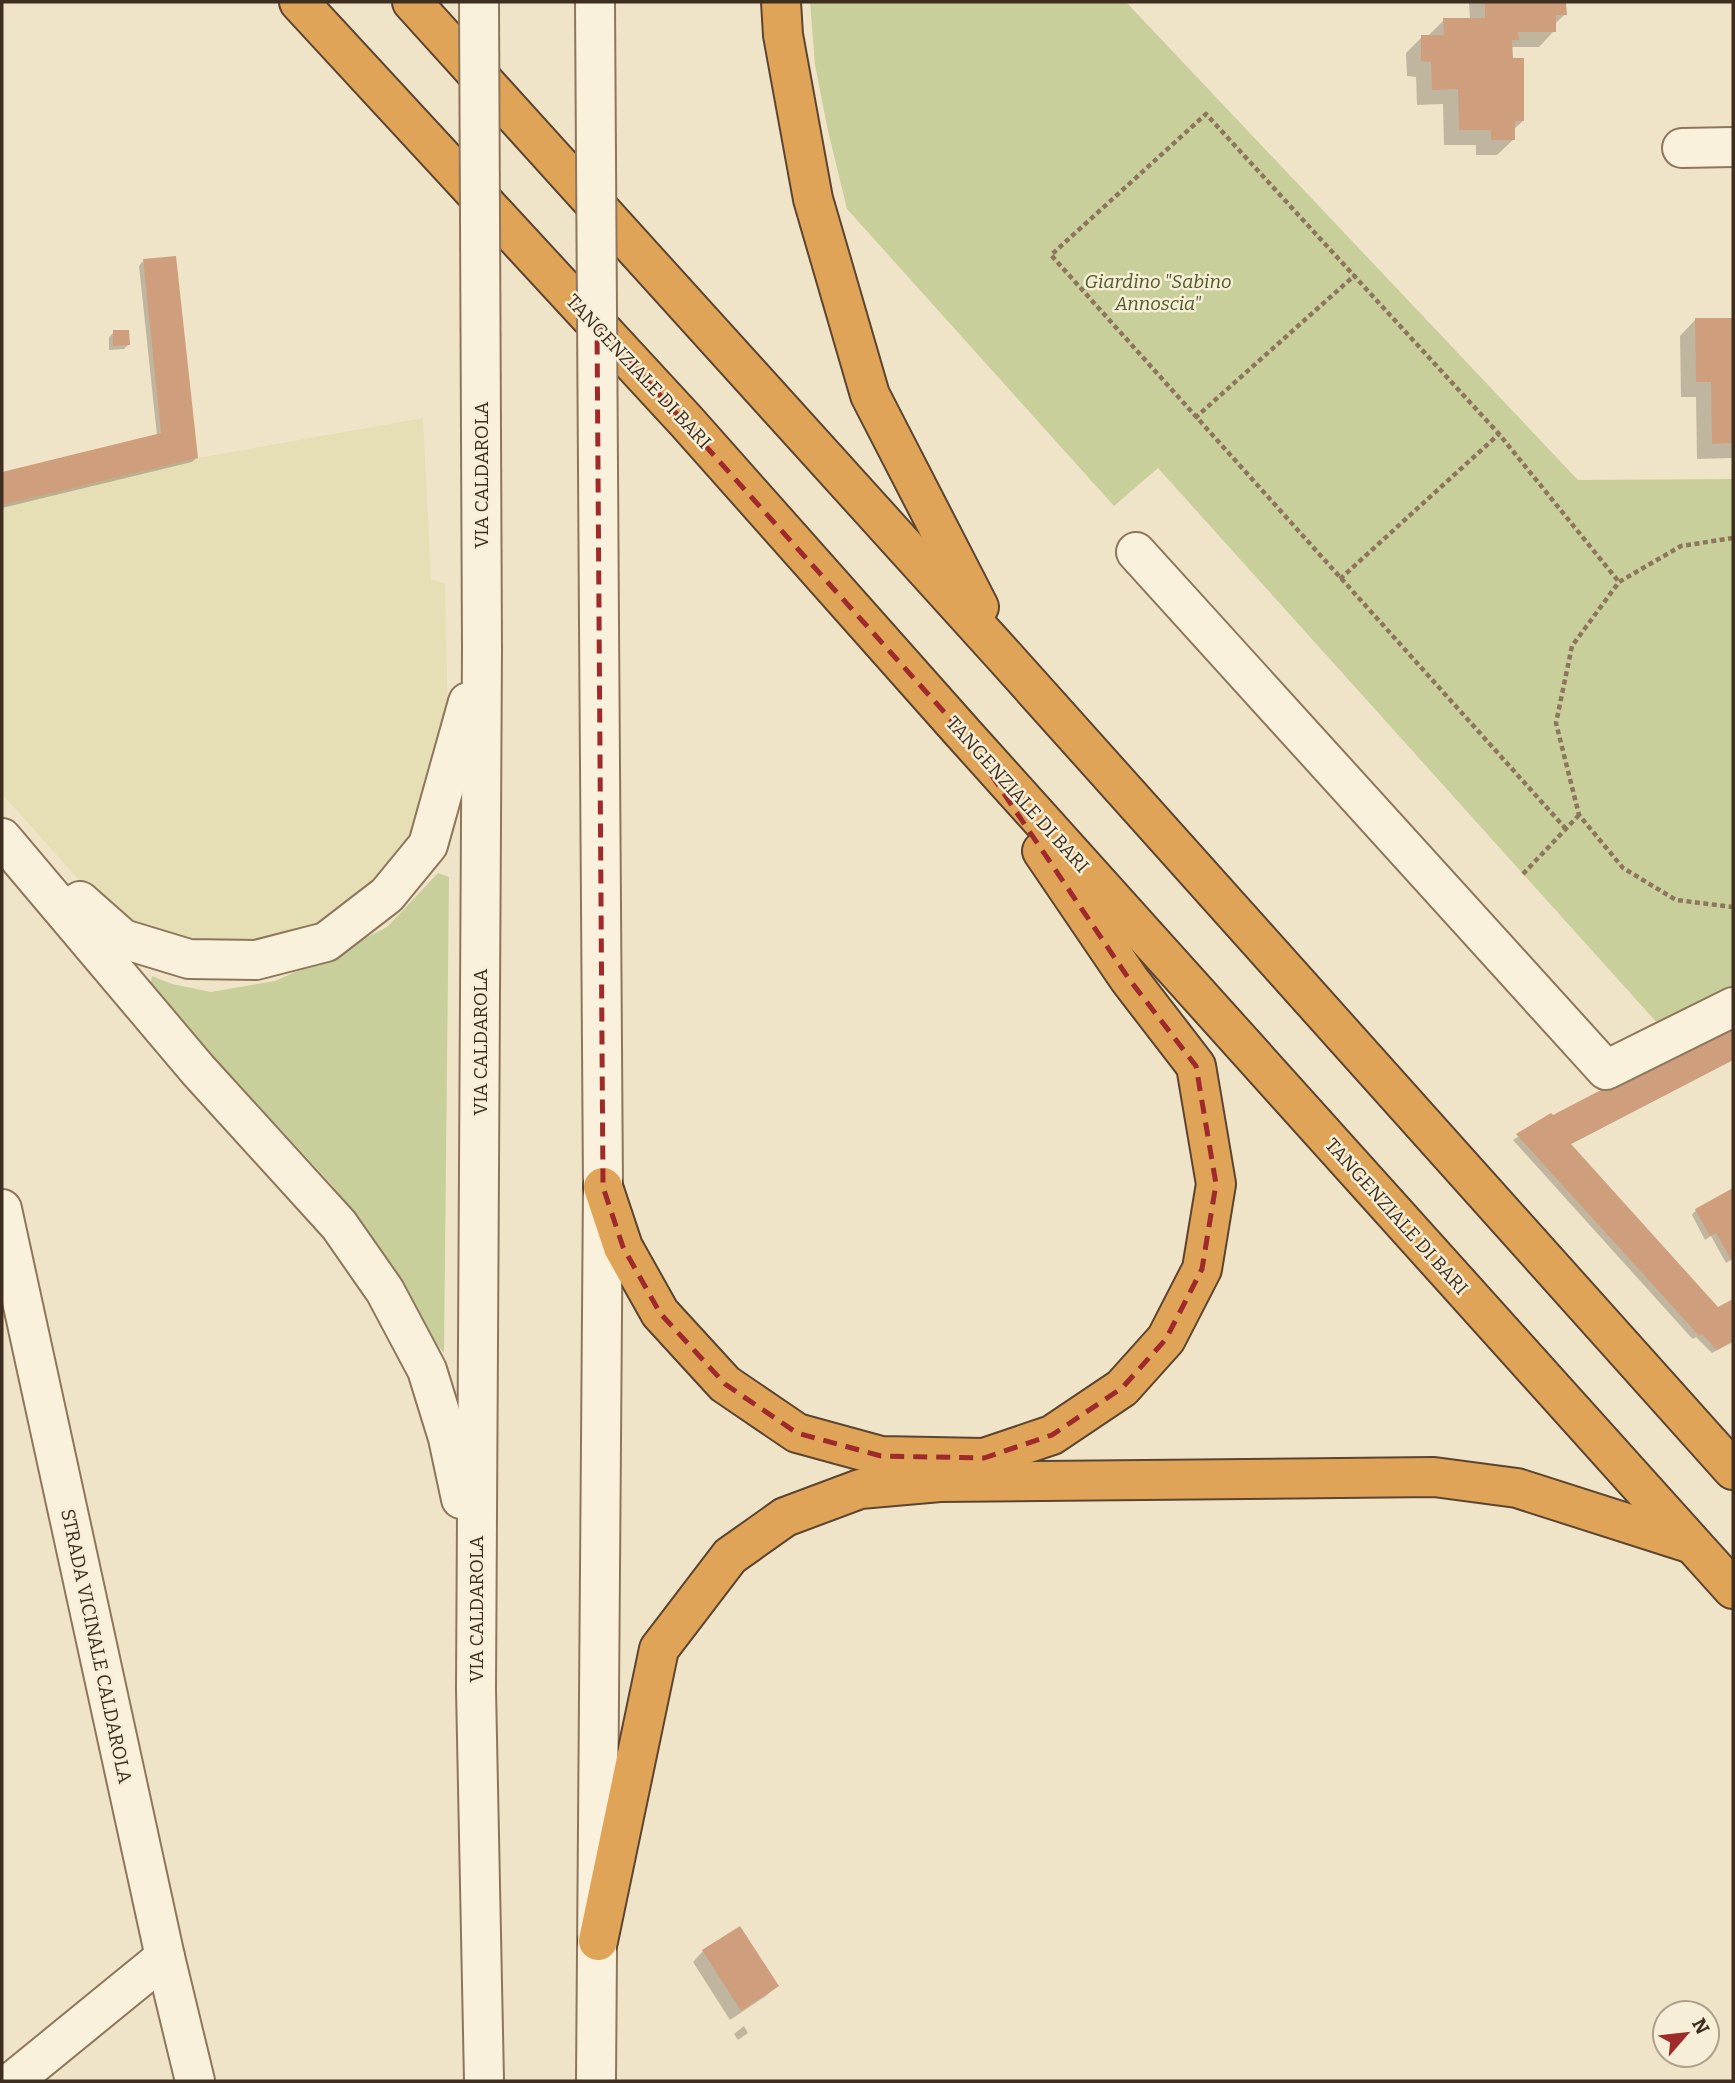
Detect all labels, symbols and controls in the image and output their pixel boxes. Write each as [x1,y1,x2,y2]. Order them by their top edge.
park label: Giardino "Sabino Annoscia" [1084,270,1232,315]
street label: TANGENZIALE DI BARI [561,289,716,453]
street label: VIA CALDAROLA [470,401,493,549]
street label: TANGENZIALE DI BARI [941,711,1094,877]
street label: VIA CALDAROLA [469,968,492,1116]
street label: TANGENZIALE DI BARI [1320,1133,1473,1299]
street label: STRADA VICINALE CALDAROLA [56,1507,137,1786]
street label: VIA CALDAROLA [465,1535,488,1683]
north arrow [1651,1999,1721,2069]
text: N [1687,2014,1714,2038]

